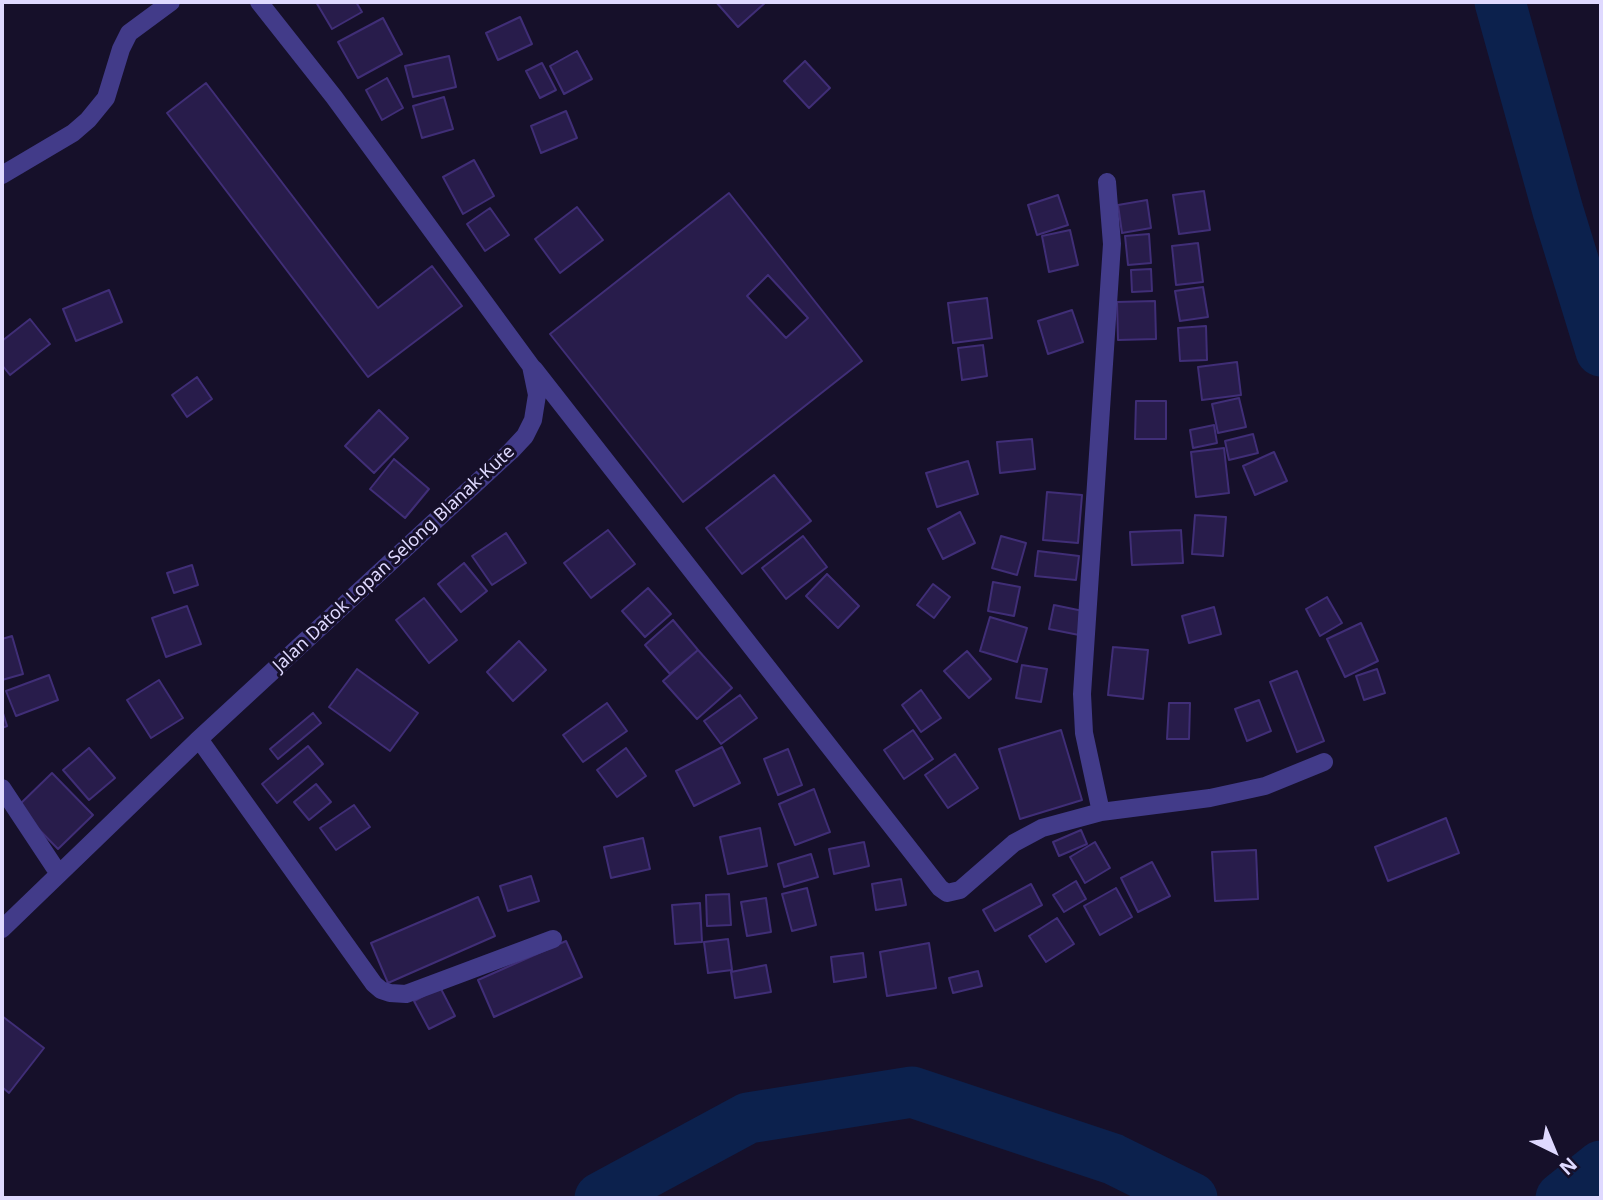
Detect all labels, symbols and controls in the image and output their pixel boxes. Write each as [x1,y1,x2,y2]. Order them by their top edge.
street label: Jalan Datok Lopan Selong Blanak-Kute [269,441,519,677]
north arrow [1519,1116,1589,1186]
text: N [1554,1152,1583,1181]

